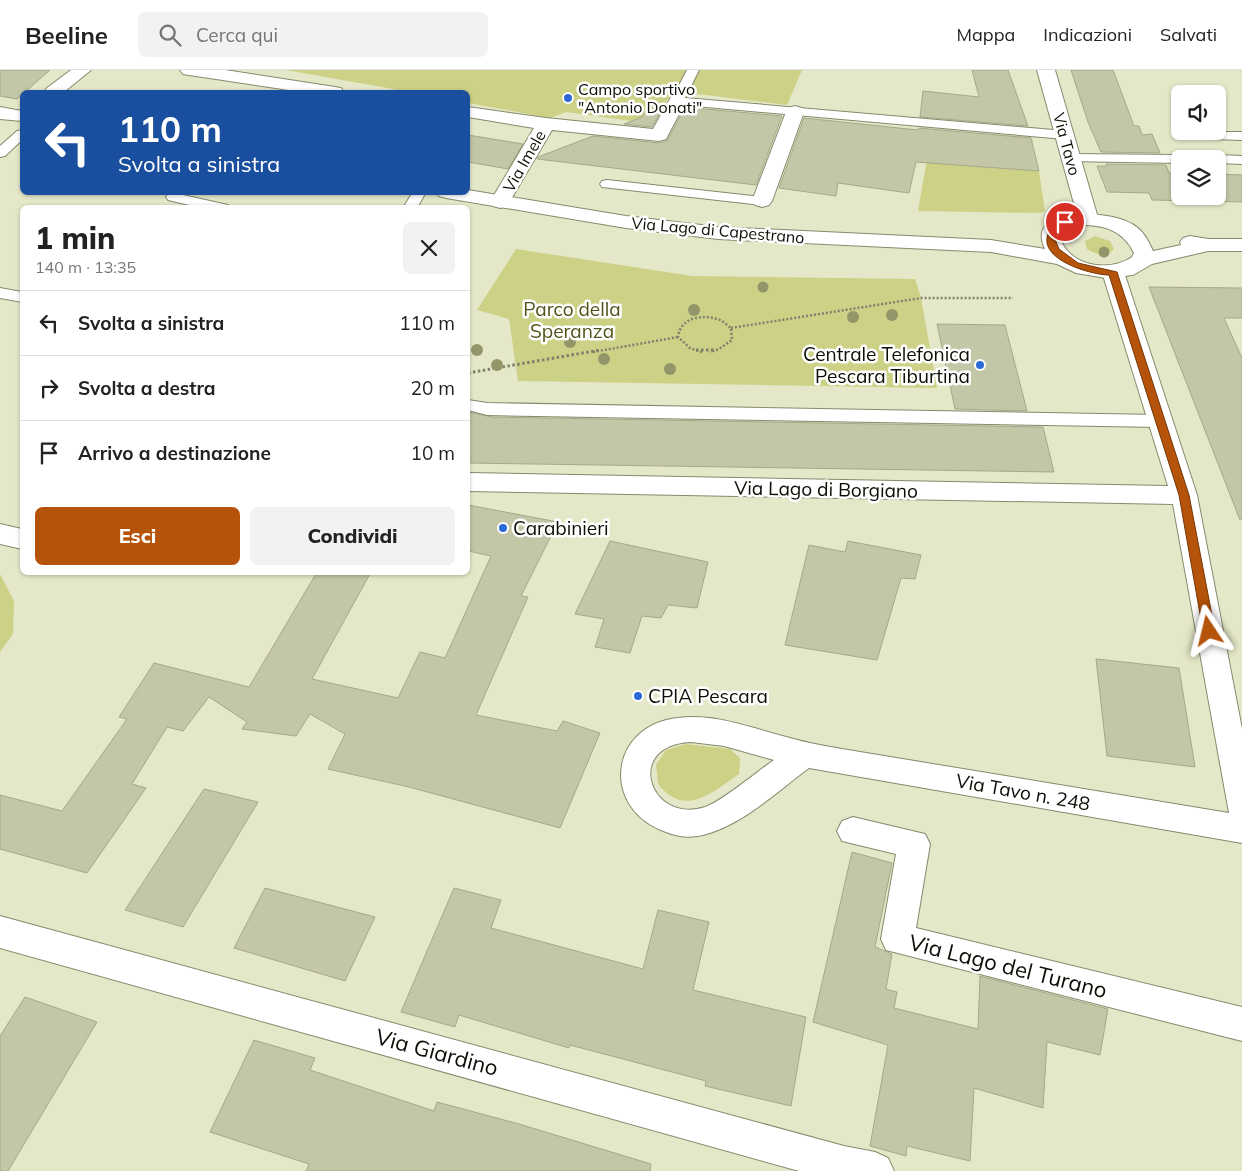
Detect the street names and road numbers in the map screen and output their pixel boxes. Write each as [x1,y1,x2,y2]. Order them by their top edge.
street label: Via Tavo [1049,110,1085,178]
street label: Via Imele [498,126,550,196]
street label: Via Lago di Capestrano [631,212,805,248]
street label: Via Lago di Borgiano [734,475,918,503]
street label: Via Tavo n. 248 [954,768,1092,816]
street label: Via Lago del Turano [906,928,1110,1004]
street label: Via Giardino [373,1022,501,1082]

